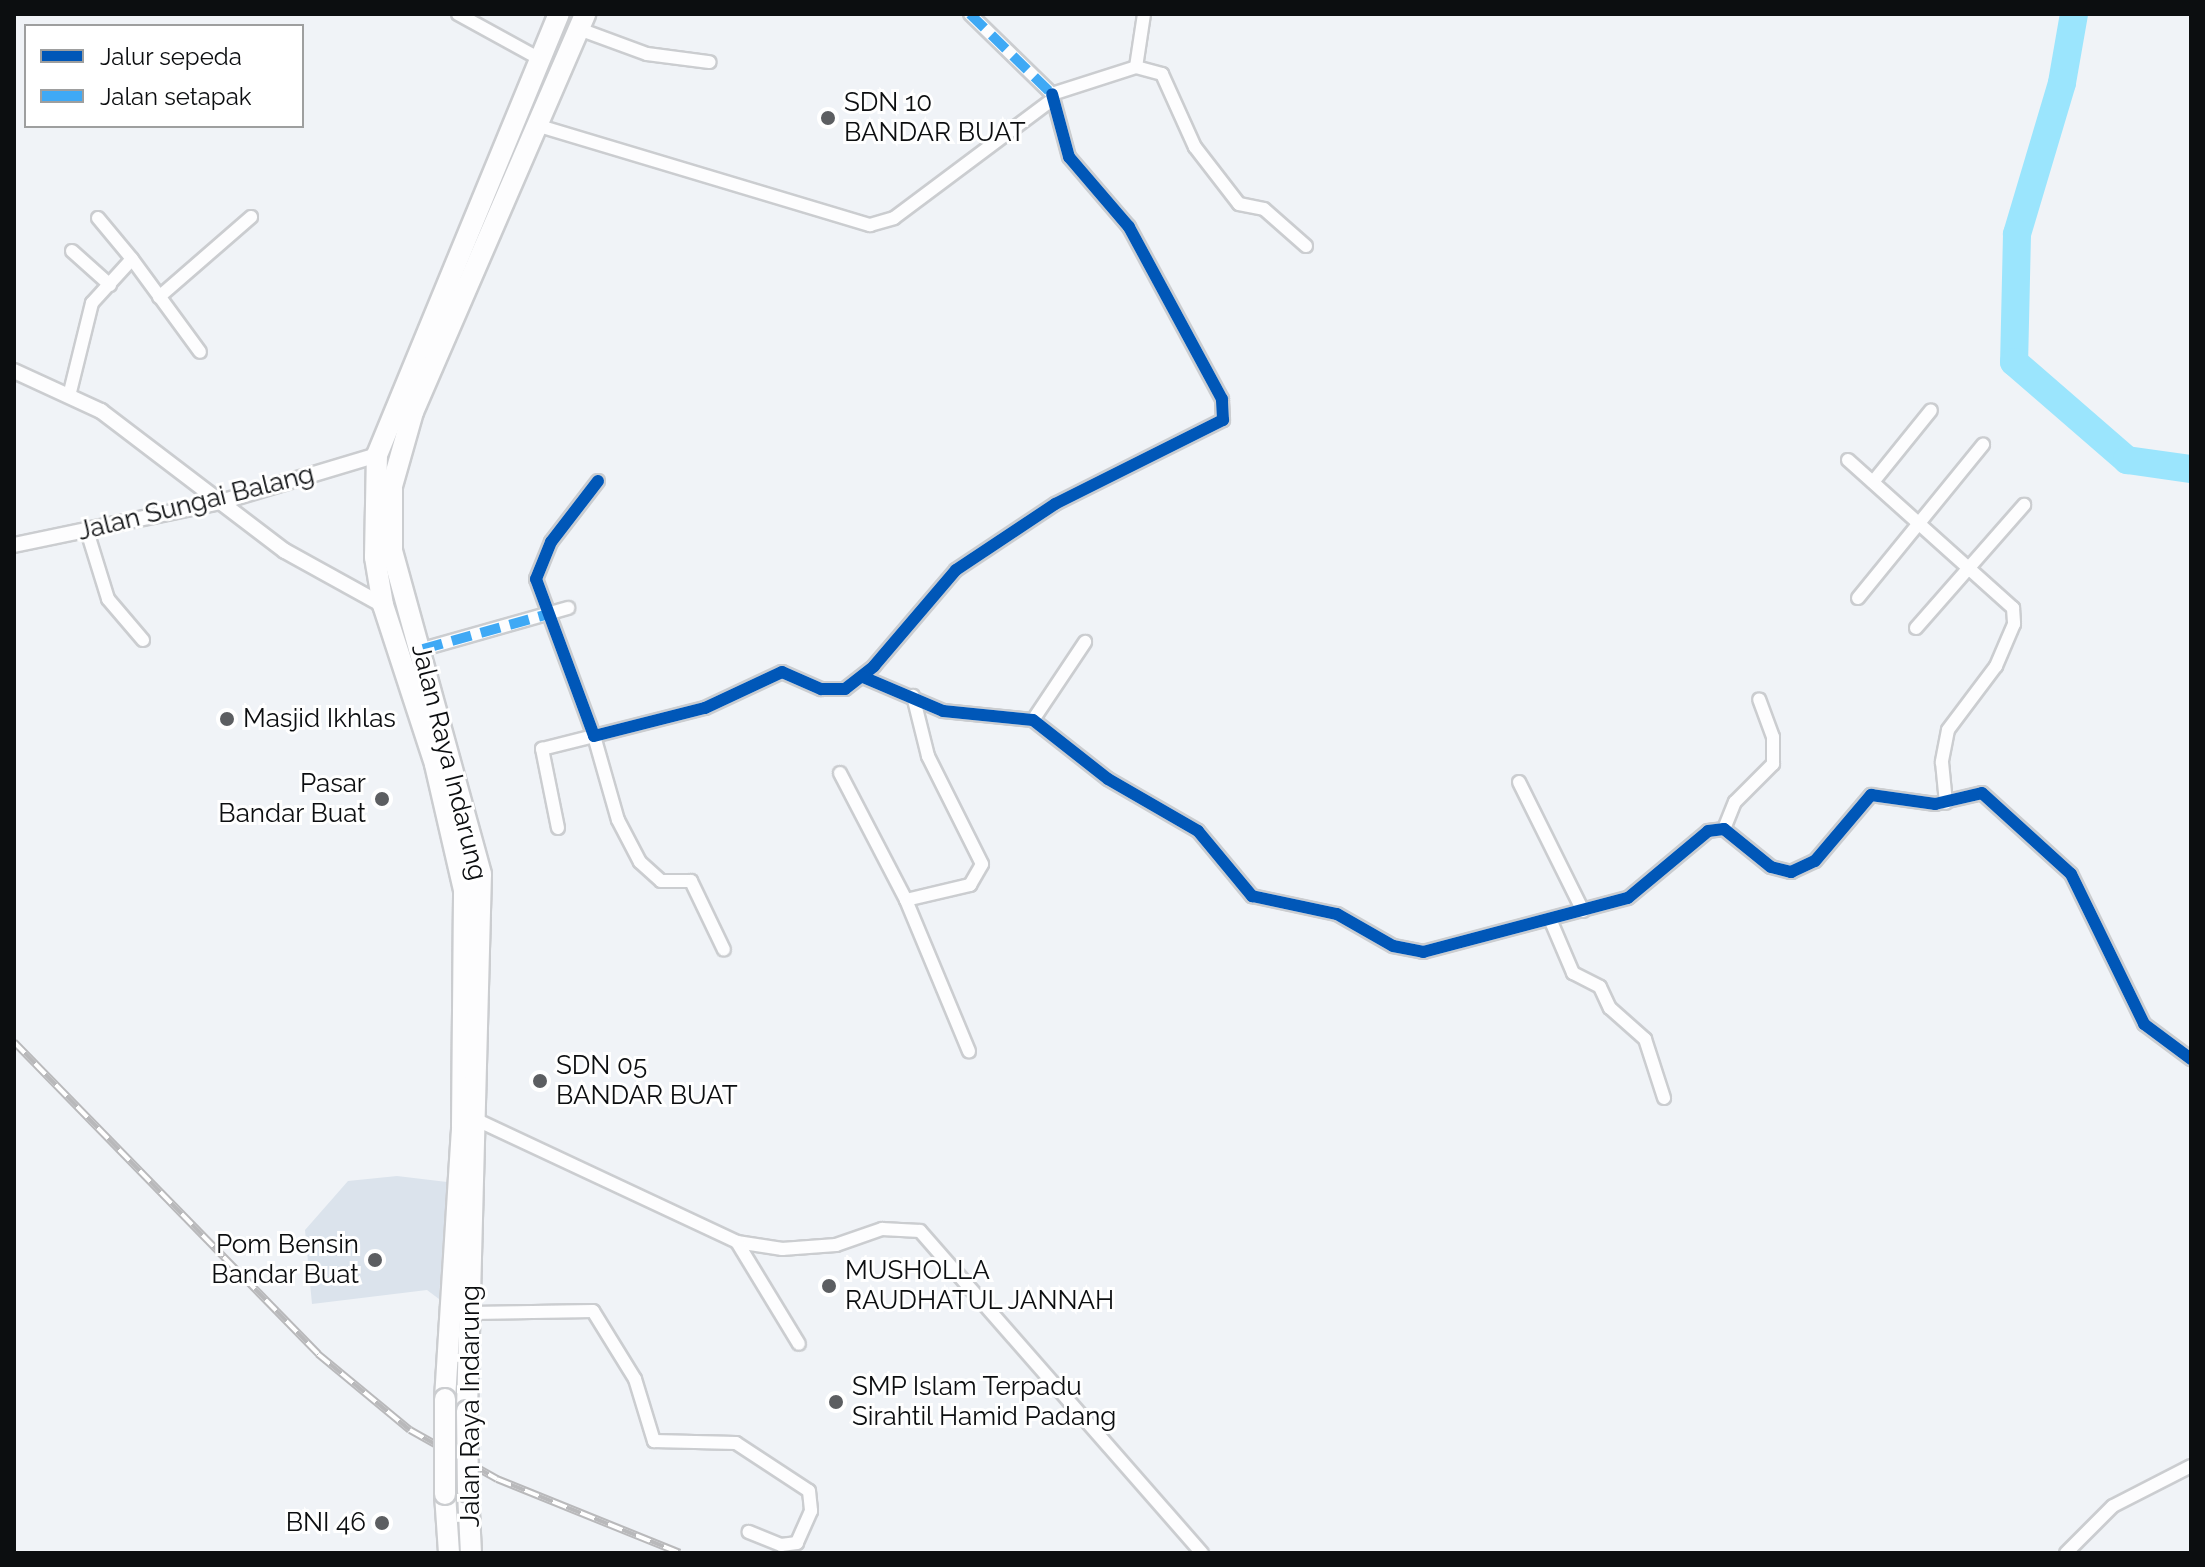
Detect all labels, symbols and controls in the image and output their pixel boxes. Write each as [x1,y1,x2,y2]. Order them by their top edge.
legend [24,24,304,128]
text: Jalur sepeda [100,42,242,71]
text: Jalan setapak [100,82,251,111]
place label: SDN 10 BANDAR BUAT [844,87,1026,148]
marker: SDN 10 BANDAR BUAT [819,109,837,127]
street label: Jalan Sungai Balang [75,459,317,547]
street label: Jalan Raya Indarung [405,641,493,883]
place label: Masjid Ikhlas [243,703,396,735]
marker: Masjid Ikhlas [218,710,236,728]
place label: Pasar Bandar Buat [218,768,366,830]
marker: Pasar Bandar Buat [373,790,391,808]
place label: SDN 05 BANDAR BUAT [556,1050,738,1112]
marker: SDN 05 BANDAR BUAT [531,1072,549,1090]
place label: Pom Bensin Bandar Buat [211,1229,359,1290]
marker: Pom Bensin Bandar Buat [366,1251,384,1269]
place label: MUSHOLLA RAUDHATUL JANNAH [845,1255,1116,1316]
marker: MUSHOLLA RAUDHATUL JANNAH [820,1277,838,1295]
street label: Jalan Raya Indarung [455,1285,487,1527]
place label: SMP Islam Terpadu Sirahtil Hamid Padang [852,1371,1117,1432]
marker: SMP Islam Terpadu Sirahtil Hamid Padang [827,1393,845,1411]
place label: BNI 46 [286,1507,366,1539]
marker: BNI 46 [373,1514,391,1532]

